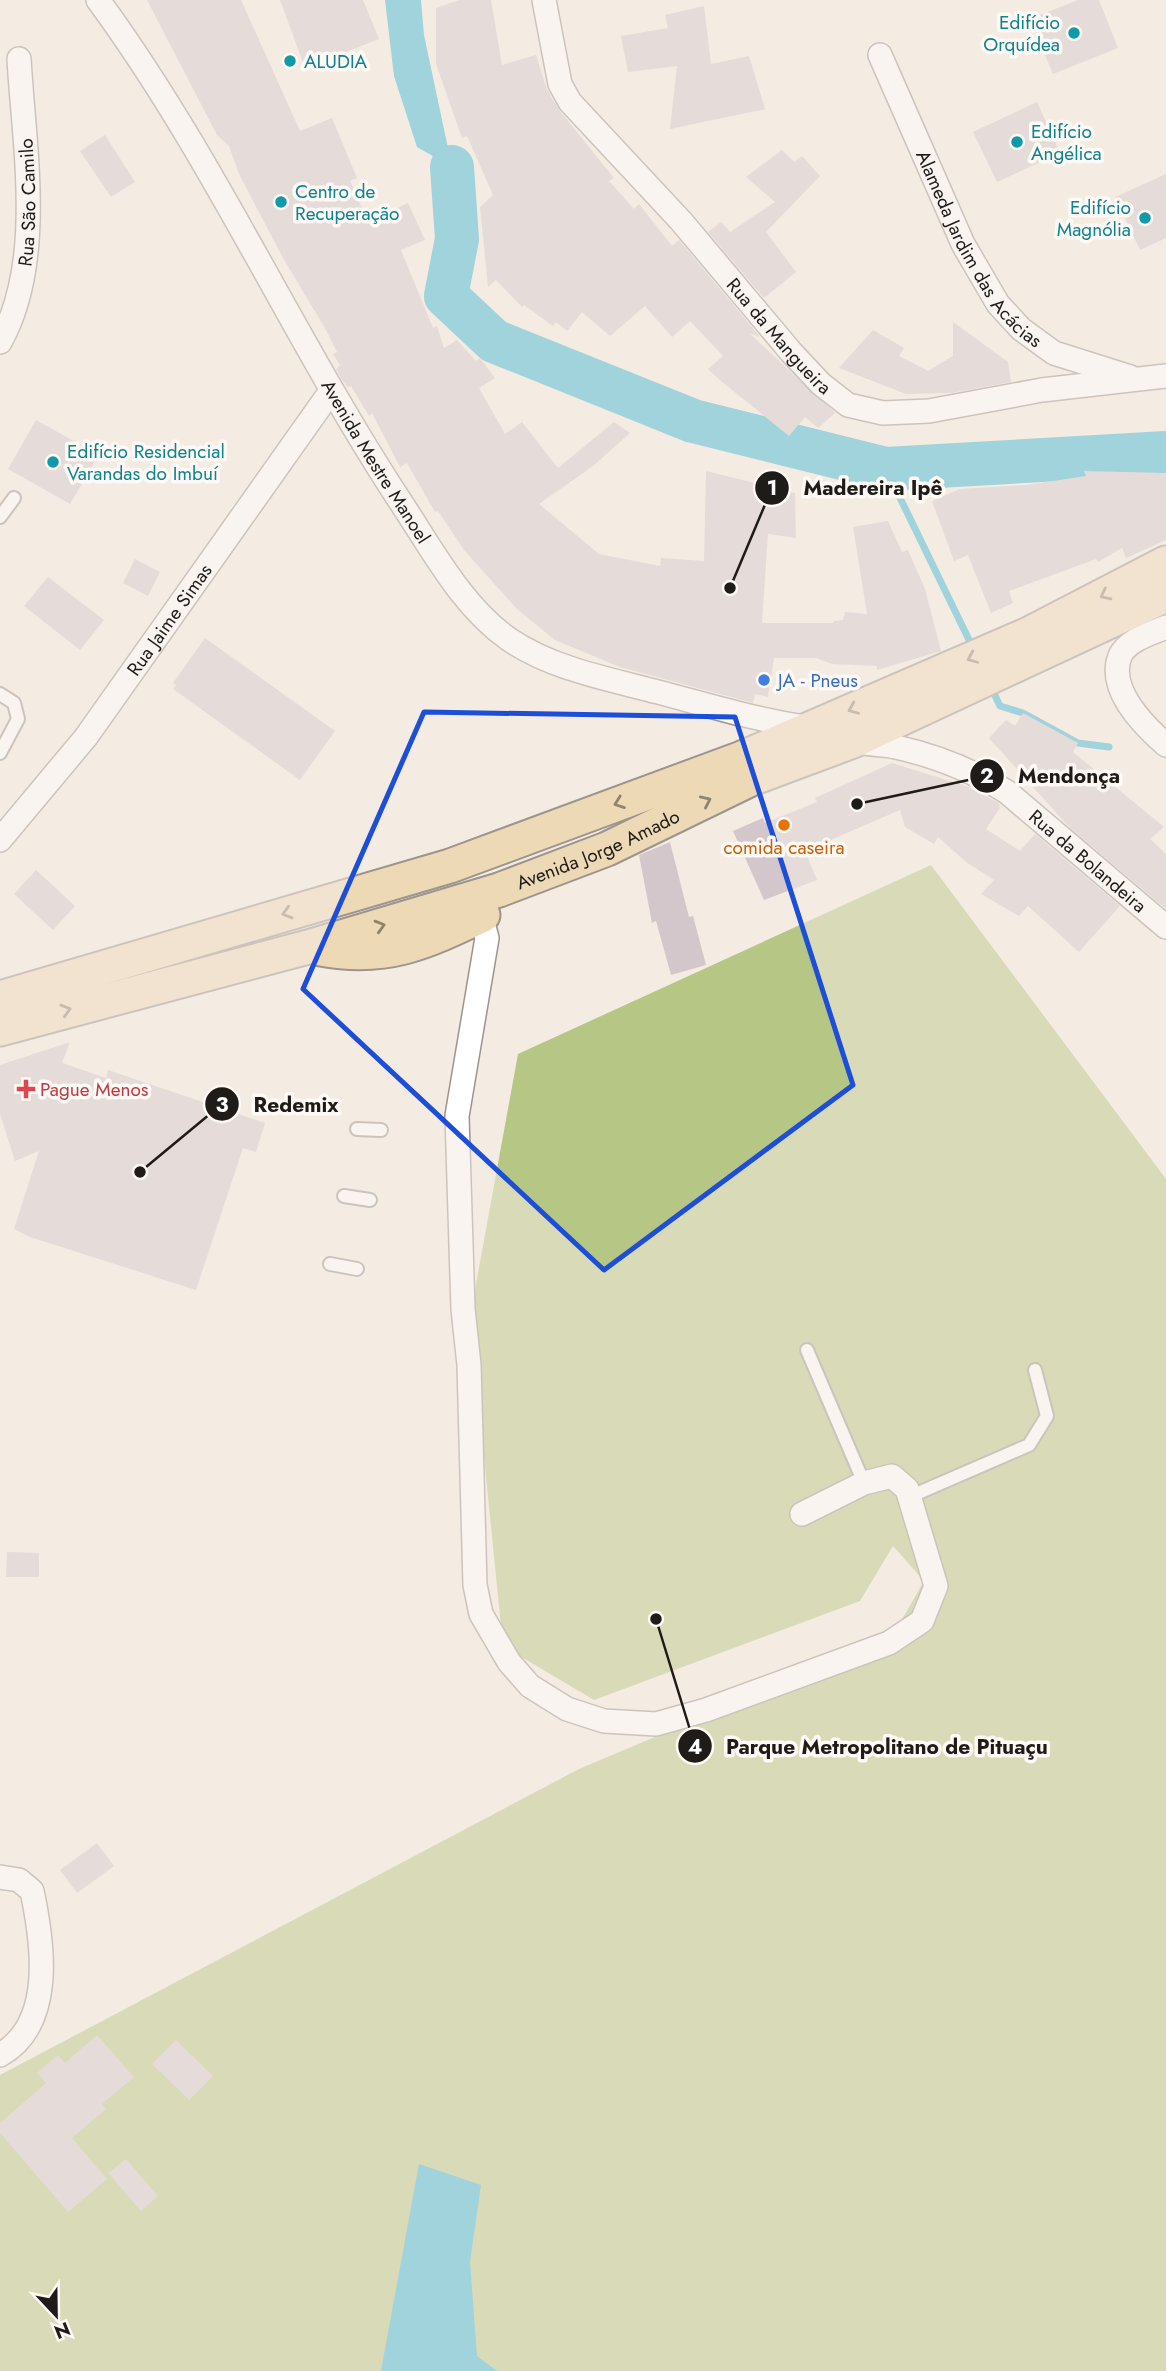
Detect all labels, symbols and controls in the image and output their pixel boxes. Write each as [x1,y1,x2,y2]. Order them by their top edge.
place label: Edifício Orquídea [983,9,1060,58]
marker: Edifício Orquídea [1066,25,1082,41]
place label: ALUDIA [304,48,368,75]
marker: ALUDIA [282,53,298,69]
place label: Edifício Angélica [1031,118,1102,167]
marker: Edifício Angélica [1009,134,1025,150]
street label: Rua São Camilo [11,137,42,268]
street label: Alameda Jardim das Acácias [910,146,1048,354]
place label: Centro de Recuperação [295,178,399,227]
marker: Centro de Recuperação [273,194,289,210]
place label: Edifício Magnólia [1057,194,1131,243]
marker: Edifício Magnólia [1137,210,1153,226]
street label: Rua da Mangueira [721,272,837,401]
street label: Avenida Mestre Manoel [315,374,437,549]
place label: Edifício Residencial Varandas do Imbuí [67,438,225,487]
marker: Edifício Residencial Varandas do Imbuí [45,454,61,470]
callout: Madereira Ipê [755,467,957,509]
text: 1 [767,473,777,503]
text: Madereira Ipê [803,473,943,503]
street label: Rua Jaime Simas [120,558,218,681]
one-way arrow [1100,586,1113,600]
one-way arrow [967,650,979,664]
place label: JA - Pneus [775,667,858,694]
marker: JA - Pneus [756,672,772,688]
one-way arrow [848,701,860,715]
callout: Mendonça [969,755,1134,797]
text: 2 [980,761,994,791]
text: Mendonça [1018,761,1120,791]
one-way arrow [614,795,626,809]
one-way arrow [699,795,711,809]
street label: Avenida Jorge Amado [512,802,684,896]
street label: Rua da Bolandeira [1023,803,1153,919]
marker: comida caseira [776,817,792,833]
place label: comida caseira [723,834,845,861]
one-way arrow [282,905,294,920]
one-way arrow [374,920,386,935]
one-way arrow [59,1003,71,1018]
place label: Pague Menos [40,1076,149,1103]
marker: Pague Menos [18,1081,34,1097]
callout: Redemix [204,1083,352,1125]
text: 3 [215,1090,229,1120]
text: Redemix [254,1090,339,1120]
callout: Parque Metropolitano de Pituaçu [677,1725,1062,1767]
text: 4 [688,1732,702,1762]
text: Parque Metropolitano de Pituaçu [726,1732,1048,1762]
north arrow [21,2280,91,2350]
text: N [50,2315,74,2346]

